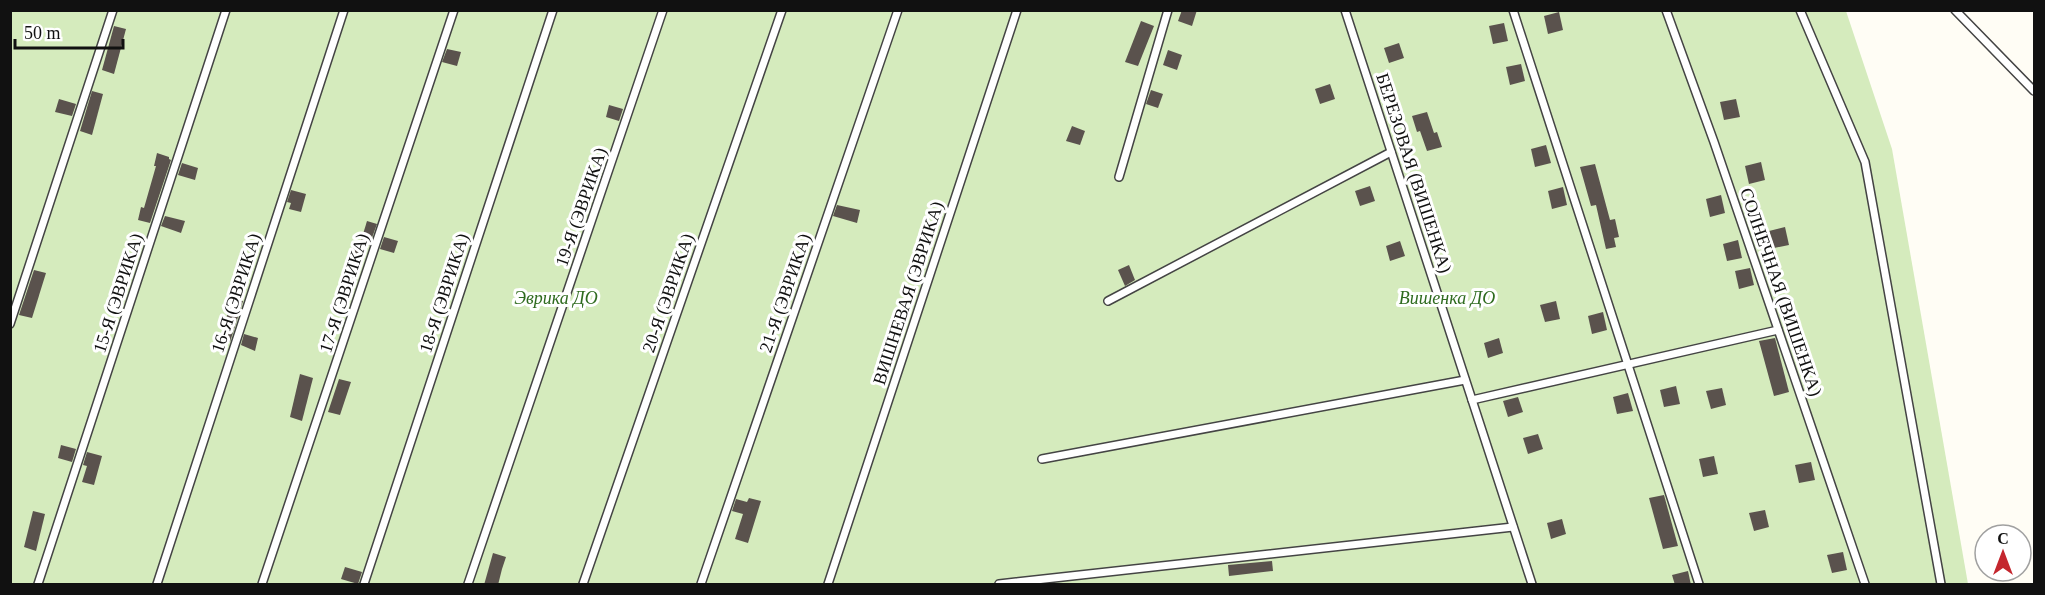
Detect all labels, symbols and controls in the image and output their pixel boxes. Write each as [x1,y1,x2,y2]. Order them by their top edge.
scale bar [15,12,123,50]
text: 50 m [24,23,61,43]
street label: БЕРЕЗОВАЯ (ВИШЕНКА) [1371,70,1456,276]
street label: 19-Я (ЭВРИКА) [551,145,612,269]
street label: СОЛНЕЧНАЯ (ВИШЕНКА) [1735,185,1826,399]
street label: ВИШНЕВАЯ (ЭВРИКА) [869,199,948,387]
street label: 15-Я (ЭВРИКА) [89,231,148,356]
street label: 16-Я (ЭВРИКА) [207,231,266,356]
street label: 17-Я (ЭВРИКА) [315,231,374,356]
street label: 18-Я (ЭВРИКА) [415,231,474,356]
street label: 20-Я (ЭВРИКА) [638,231,699,355]
street label: 21-Я (ЭВРИКА) [755,231,816,355]
park label: Эврика ДО [514,288,598,308]
park label: Вишенка ДО [1399,288,1495,308]
north arrow [1973,523,2033,583]
text: С [1997,530,2009,547]

